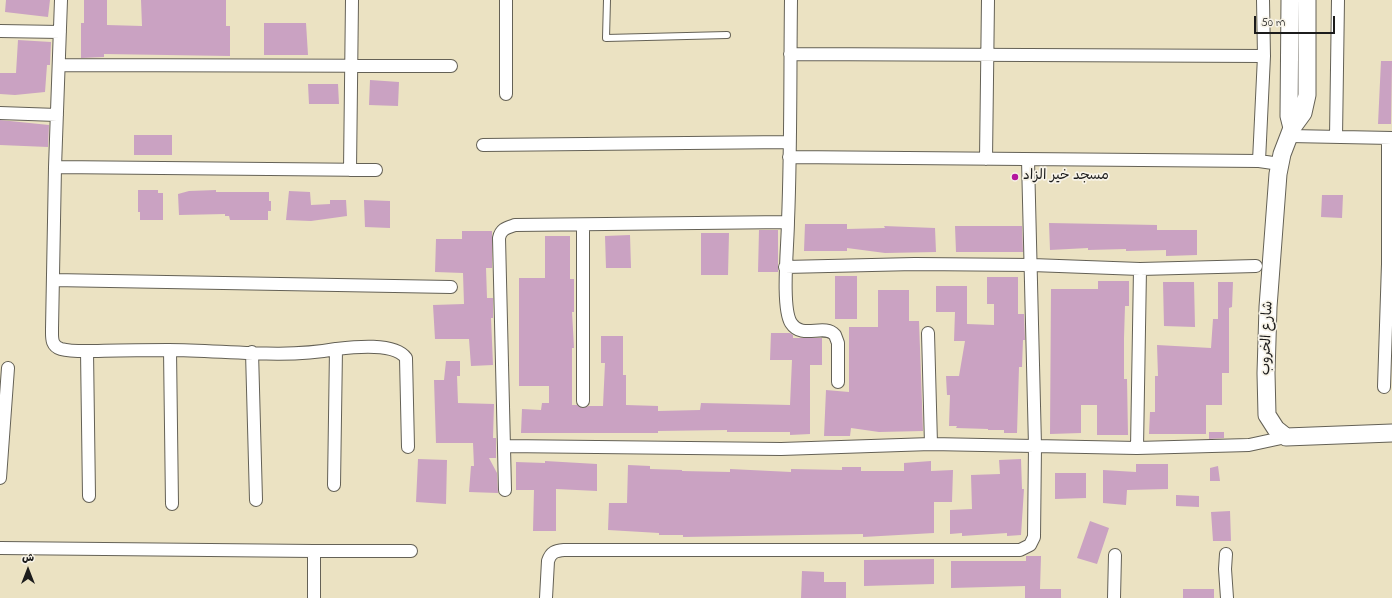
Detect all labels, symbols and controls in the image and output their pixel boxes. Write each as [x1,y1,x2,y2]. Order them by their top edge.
scale bar [1256,8,1337,34]
text: 50 m [1261,14,1285,32]
place label: مسجد خير الزاد [1023,169,1109,185]
marker: مسجد خير الزاد [1010,172,1020,182]
street label: شارع الخروب [1258,301,1278,375]
north arrow [8,550,48,590]
text: ش [22,550,34,566]

